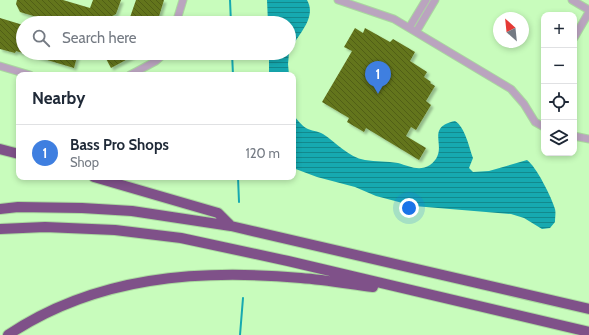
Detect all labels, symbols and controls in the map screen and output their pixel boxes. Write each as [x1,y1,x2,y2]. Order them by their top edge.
north arrow [493,12,529,48]
map controls [541,12,577,156]
button: + [541,12,577,48]
search box [16,16,296,60]
icon: search [30,27,52,49]
text: Search here [62,29,137,47]
button: − [541,48,577,84]
pin: 1 [365,61,391,94]
button: locate [541,84,577,120]
text: Nearby [32,88,85,108]
button: layers [541,120,577,156]
text: Bass Pro Shops [70,136,169,154]
text: 1 [43,145,47,161]
text: 120 m [246,145,280,161]
text: Shop [70,154,99,170]
your location [399,198,419,218]

